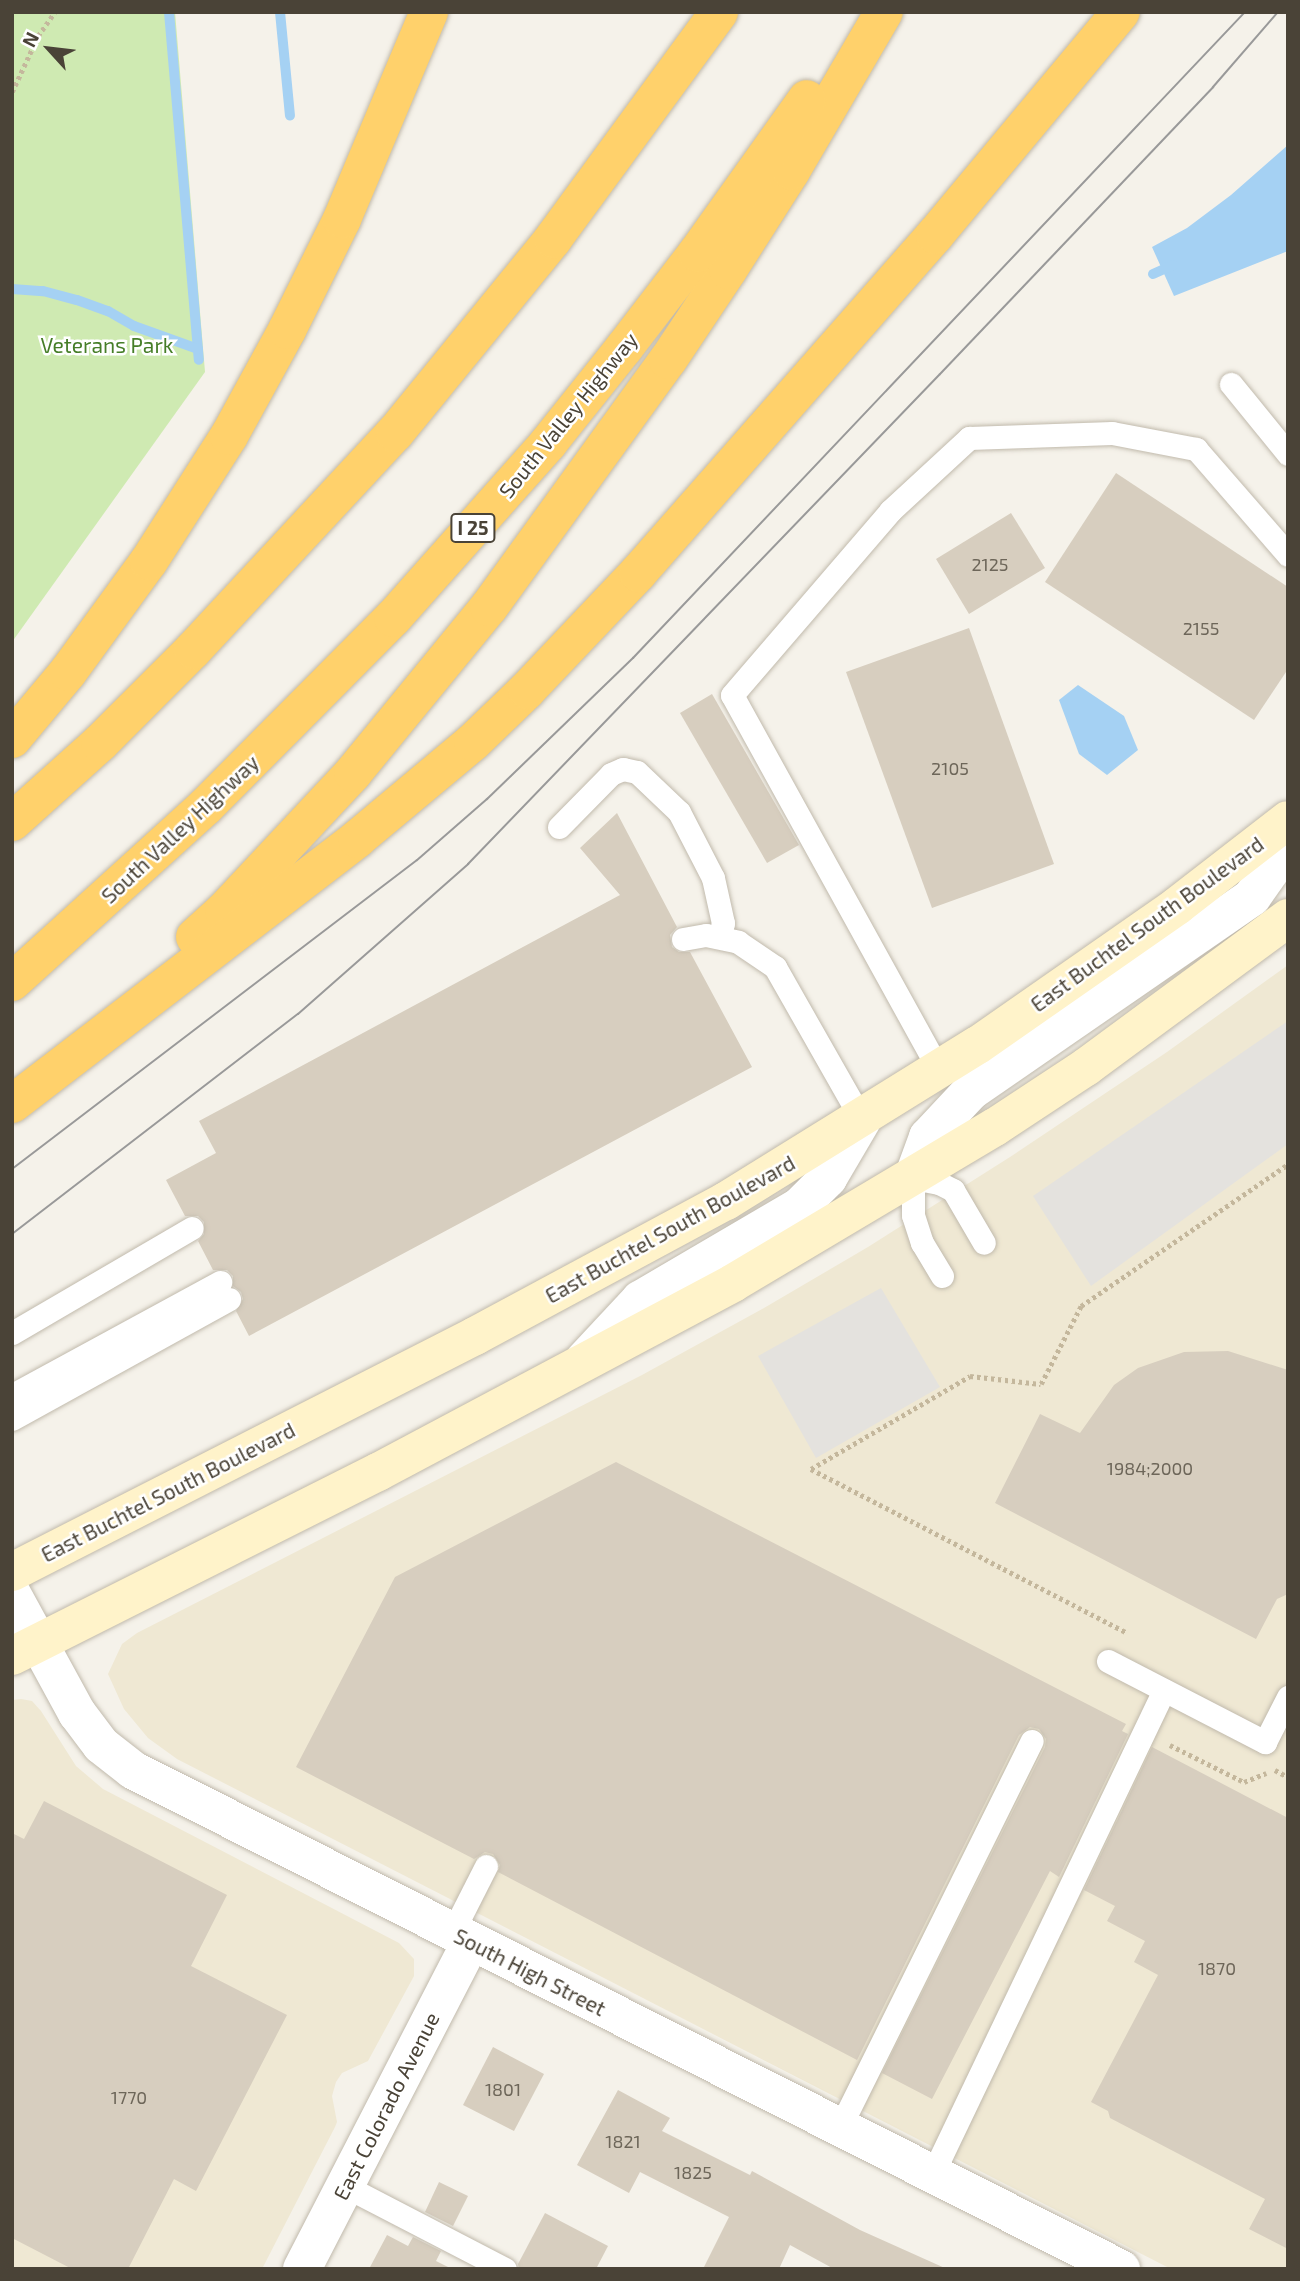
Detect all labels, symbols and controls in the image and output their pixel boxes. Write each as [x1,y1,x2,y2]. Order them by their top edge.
north arrow [14,14,84,84]
text: N [16,28,43,51]
street label: South Valley Highway [493,327,643,503]
park label: Veterans Park [41,332,173,358]
road number: I 25 [450,512,496,544]
house number: 2125 [971,553,1009,575]
house number: 2155 [1183,617,1219,639]
street label: South Valley Highway [96,749,264,909]
house number: 2105 [931,757,969,779]
street label: East Buchtel South Boulevard [1026,831,1268,1017]
street label: East Buchtel South Boulevard [541,1150,799,1308]
street label: East Buchtel South Boulevard [37,1417,299,1567]
house number: 1984;2000 [1107,1457,1193,1479]
street label: South High Street [450,1923,610,2021]
house number: 1870 [1198,1957,1236,1979]
street label: East Colorado Avenue [328,2008,444,2204]
house number: 1801 [485,2078,521,2100]
house number: 1770 [111,2086,147,2108]
house number: 1821 [605,2130,641,2152]
house number: 1825 [674,2161,712,2183]

